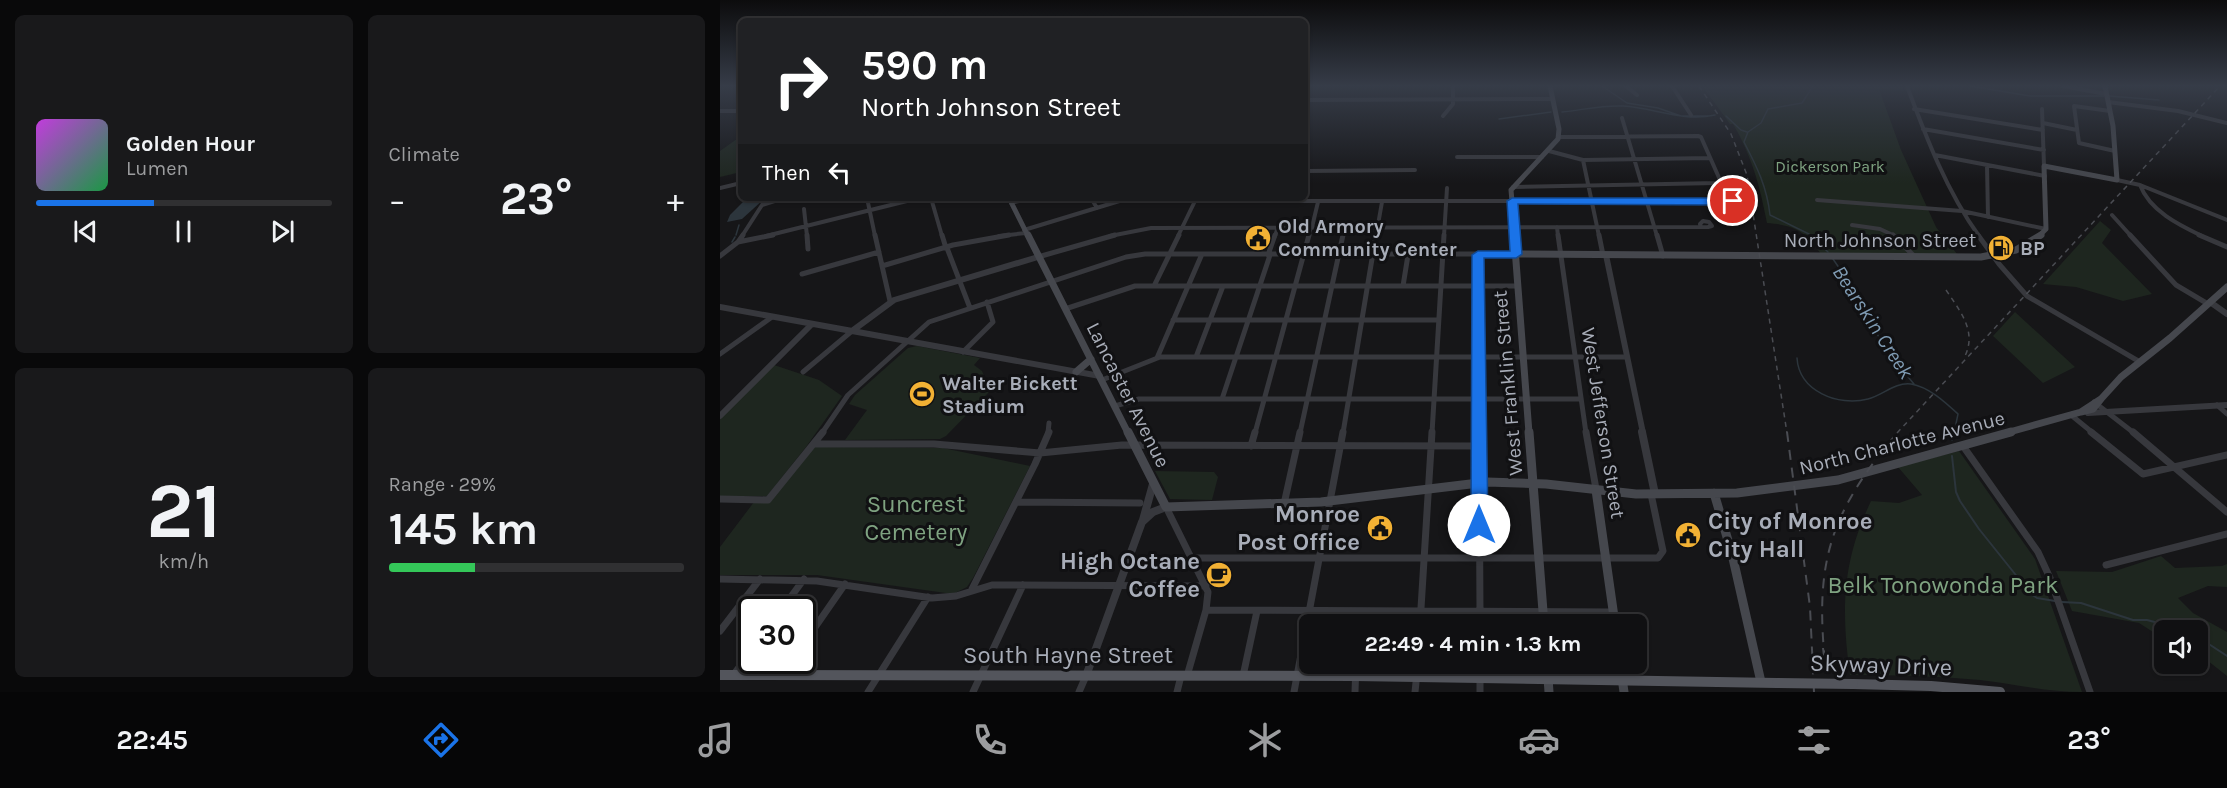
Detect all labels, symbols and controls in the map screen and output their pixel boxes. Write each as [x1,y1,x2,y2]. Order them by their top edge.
text: 590 m [861,40,988,90]
icon: right [762,42,840,120]
text: North Johnson Street [861,91,1121,123]
text: Golden Hour [126,131,255,157]
text: Climate [389,143,460,166]
icon: left [823,156,856,189]
text: Lumen [126,157,189,180]
park label: Dickerson Park [1775,157,1885,176]
text: Then [762,160,811,186]
text: 23° [500,173,573,225]
pin [1707,175,1758,226]
text: − [389,181,406,219]
text: + [667,181,684,219]
icon: arrive [1716,184,1749,217]
icon: previous [69,215,102,248]
icon: pause [167,215,200,248]
icon: next [266,215,299,248]
place label: Old Armory Community Center [1278,215,1457,261]
public building icon: Old Armory Community Center [1243,223,1273,253]
street label: North Johnson Street [1784,229,1977,252]
fuel station icon: BP [1986,233,2016,263]
place label: BP [2020,237,2045,260]
water label: Bearskin Creek [1827,261,1919,383]
street label: West Franklin Street [1488,289,1528,476]
street label: Lancaster Avenue [1081,319,1175,471]
street label: West Jefferson Street [1577,326,1630,521]
place label: Walter Bickett Stadium [942,372,1078,418]
sports icon: Walter Bickett Stadium [907,379,937,409]
street label: North Charlotte Avenue [1797,406,2007,480]
text: 21 [146,465,221,557]
text: Range · 29% [389,473,496,496]
park label: Suncrest Cemetery [864,490,968,546]
position arrow [1447,493,1511,557]
place label: Monroe Post Office [1237,500,1360,556]
text: 145 km [389,503,538,555]
place label: City of Monroe City Hall [1708,507,1872,563]
public building icon: Monroe Post Office [1365,513,1395,543]
public building icon: City of Monroe City Hall [1673,520,1703,550]
place label: High Octane Coffee [1060,547,1200,603]
text: km/h [158,550,209,573]
cafe icon: High Octane Coffee [1204,560,1234,590]
park label: Belk Tonowonda Park [1828,571,2058,599]
speed limit sign: 30 [738,596,816,674]
map controls [2154,620,2208,674]
button: sound [2154,620,2208,674]
text: 22:49 · 4 min · 1.3 km [1365,631,1581,657]
street label: South Hayne Street [963,641,1173,669]
street label: Skyway Drive [1809,649,1953,681]
icon: directions [420,719,462,761]
icon: music [695,719,737,761]
icon: phone [969,719,1011,761]
icon: climate [1244,719,1286,761]
icon: car [1518,719,1560,761]
icon: filters [1793,719,1835,761]
text: 22:45 [116,724,188,756]
text: 23° [2067,724,2111,756]

